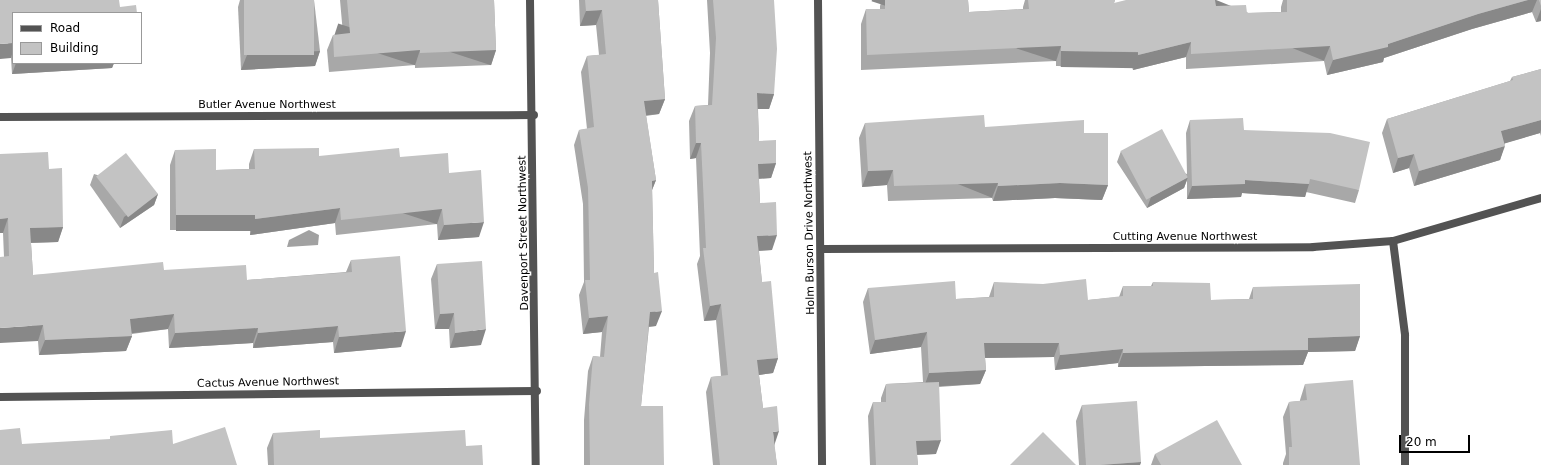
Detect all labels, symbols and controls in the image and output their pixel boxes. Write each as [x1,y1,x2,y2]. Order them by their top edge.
legend [12,12,142,64]
text: Road [50,21,80,35]
text: Building [50,41,99,55]
street label: Butler Avenue Northwest [198,98,336,112]
street label: Holm Burson Drive Northwest [802,151,818,315]
street label: Davenport Street Northwest [516,155,532,311]
street label: Cutting Avenue Northwest [1113,230,1257,244]
street label: Cactus Avenue Northwest [197,375,339,391]
scale bar [1401,427,1472,453]
text: 20 m [1406,435,1437,449]

